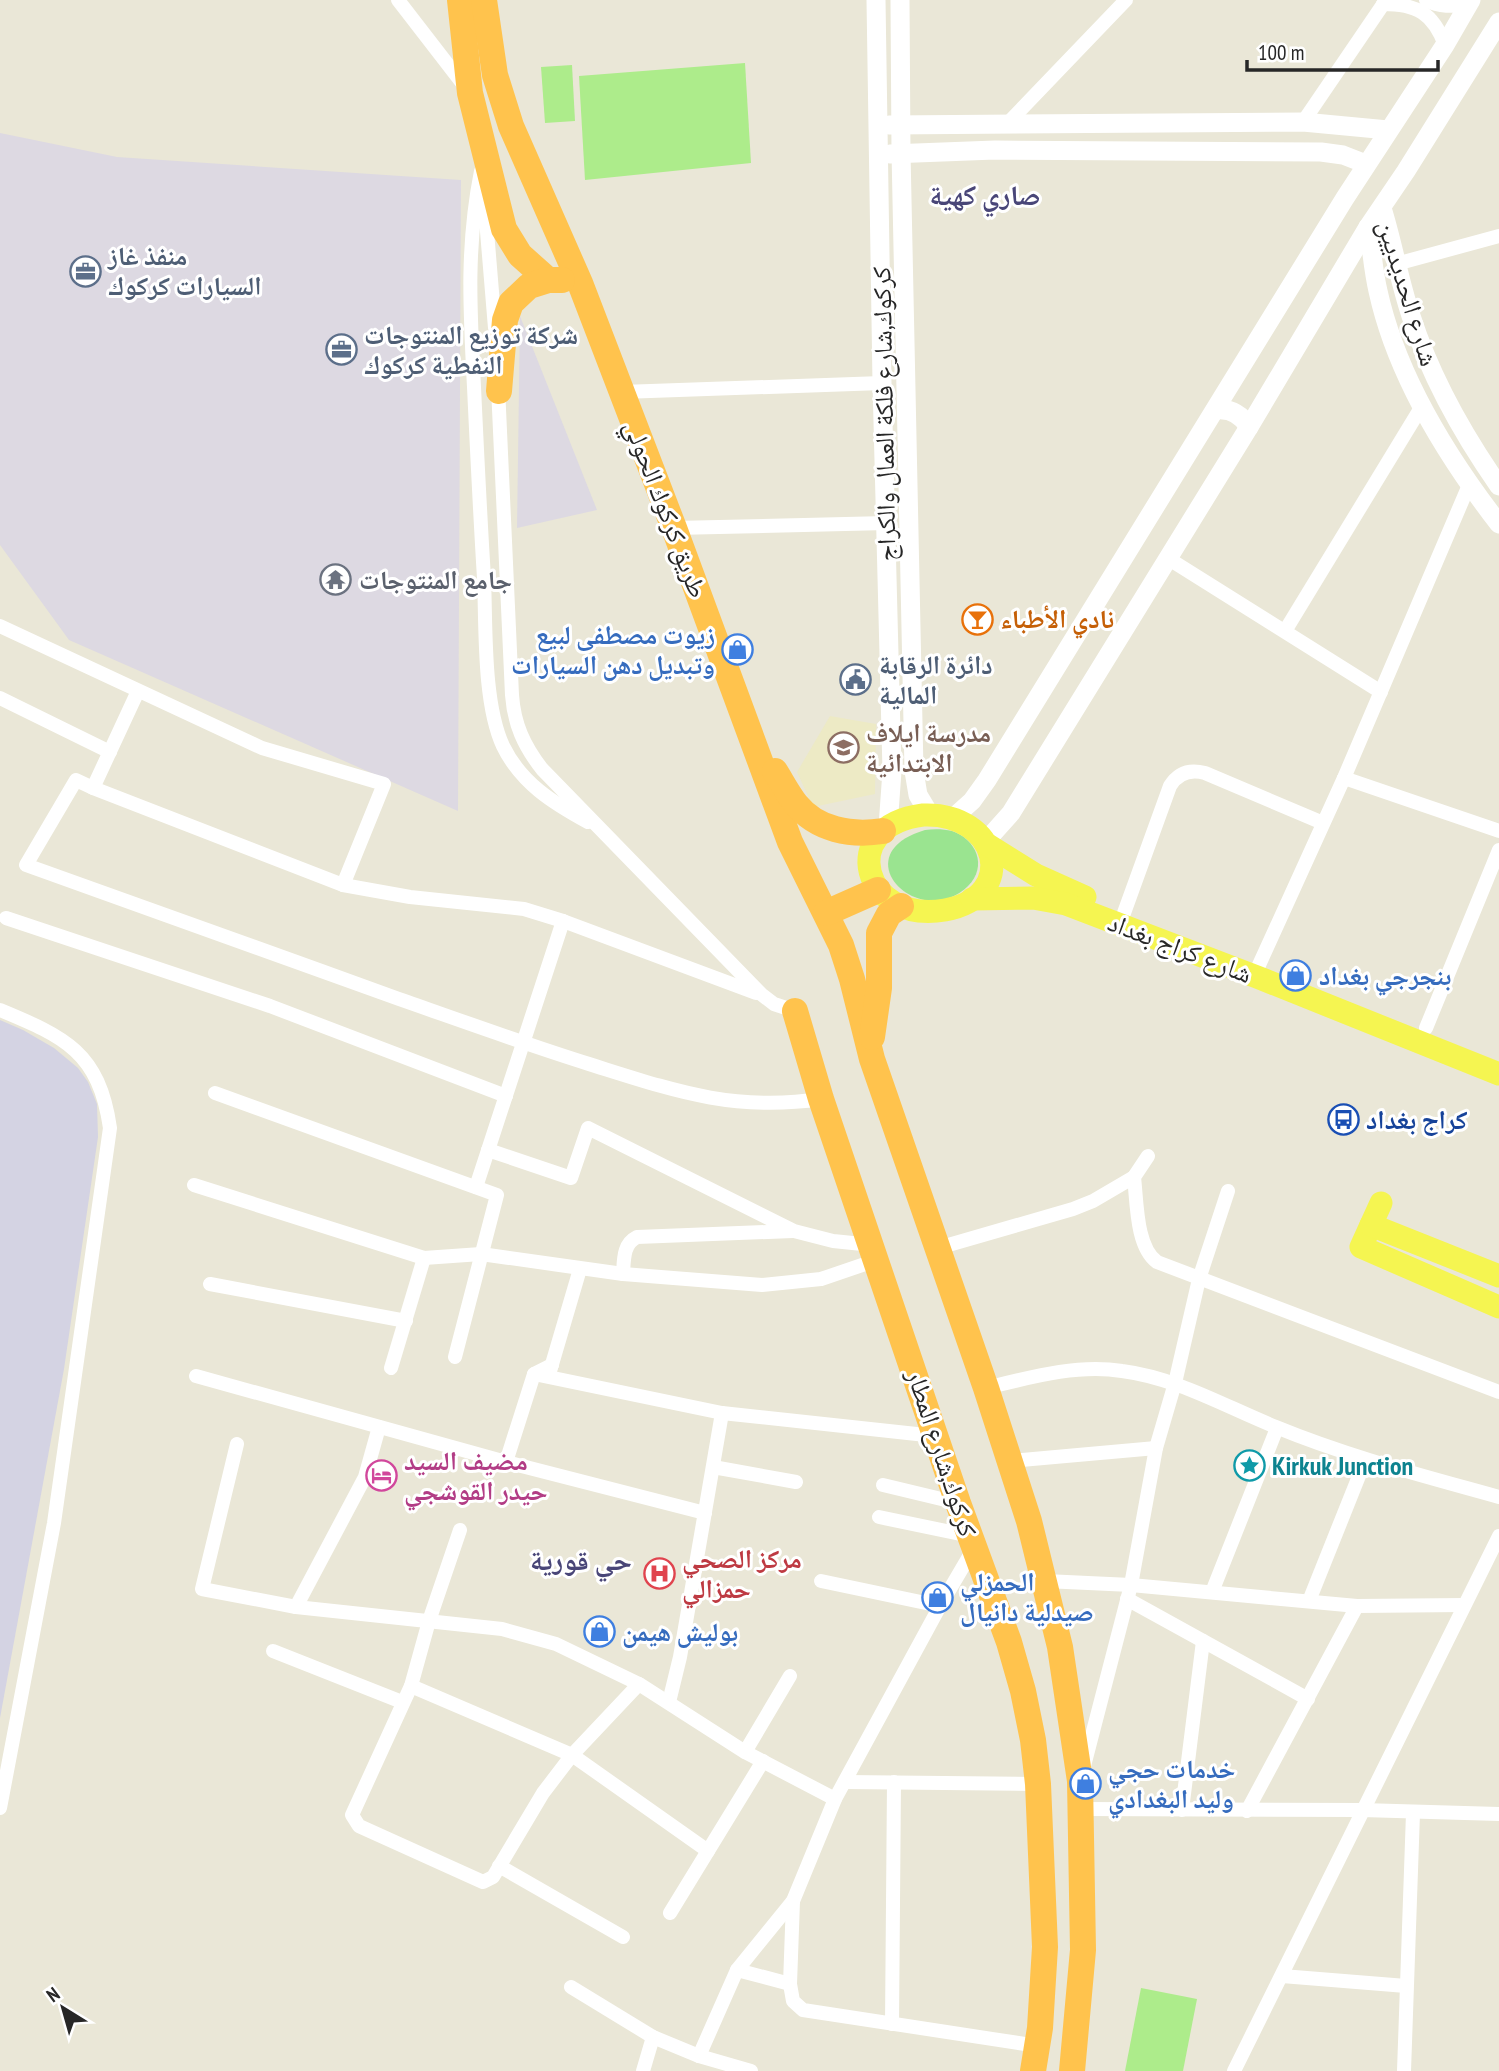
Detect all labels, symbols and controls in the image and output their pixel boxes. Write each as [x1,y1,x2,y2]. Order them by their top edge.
scale bar [1247,28,1438,72]
text: 100 m [1258,39,1304,66]
district label: صاري كهية [929,176,1041,218]
street label: شارع الحديديين [1371,216,1446,370]
place label: منفذ غاز السيارات كركوك [107,239,262,302]
office icon: منفذ غاز السيارات كركوك [68,254,102,288]
street label: كركوك,شارع فلكة العمال والكراج [864,266,903,562]
place label: شركة توزيع المنتوجات النفطية كركوك [364,318,578,381]
office icon: شركة توزيع المنتوجات النفطية كركوك [324,333,358,367]
street label: طريق كركوك الحولي [613,415,715,604]
temple icon: جامع المنتوجات [319,563,353,597]
place label: جامع المنتوجات [359,563,512,597]
bar icon: نادي الأطباء [960,602,994,636]
place label: نادي الأطباء [1000,602,1114,639]
place label: زيوت مصطفى لبيع وتبديل دهن السيارات [511,618,715,681]
shop icon: زيوت مصطفى لبيع وتبديل دهن السيارات [721,633,755,667]
place label: دائرة الرقابة المالية [879,648,993,711]
public building icon: دائرة الرقابة المالية [839,663,873,697]
place label: مدرسة ايلاف الابتدائية [866,716,991,779]
school or university icon: مدرسة ايلاف الابتدائية [826,731,860,765]
street label: شارع كراج بغداد [1103,905,1257,990]
shop icon: بنجرجي بغداد [1279,959,1313,993]
place label: بنجرجي بغداد [1319,959,1451,996]
bus stop icon: كراج بغداد [1326,1103,1360,1137]
place label: كراج بغداد [1366,1103,1468,1136]
street label: كركوك,شارع المطار [900,1364,985,1541]
place label: مضيف السيد حيدر القوشجي [404,1444,548,1511]
place icon: Kirkuk Junction [1232,1449,1266,1483]
place label: Kirkuk Junction [1272,1449,1413,1482]
hotel icon: مضيف السيد حيدر القوشجي [364,1459,398,1493]
district label: حي قورية [530,1541,632,1583]
place label: مركز الصحي حمزالي [682,1542,802,1609]
hospital icon: مركز الصحي حمزالي [642,1557,676,1591]
place label: الحمزلي صيدلية دانيال [960,1565,1094,1628]
shop icon: الحمزلي صيدلية دانيال [920,1580,954,1614]
shop icon: بوليش هيمن [582,1615,616,1649]
place label: بوليش هيمن [622,1615,738,1648]
place label: خدمات حجي وليد البغدادي [1108,1752,1235,1819]
shop icon: خدمات حجي وليد البغدادي [1068,1767,1102,1801]
north arrow [28,1973,98,2043]
text: N [41,1982,64,2007]

